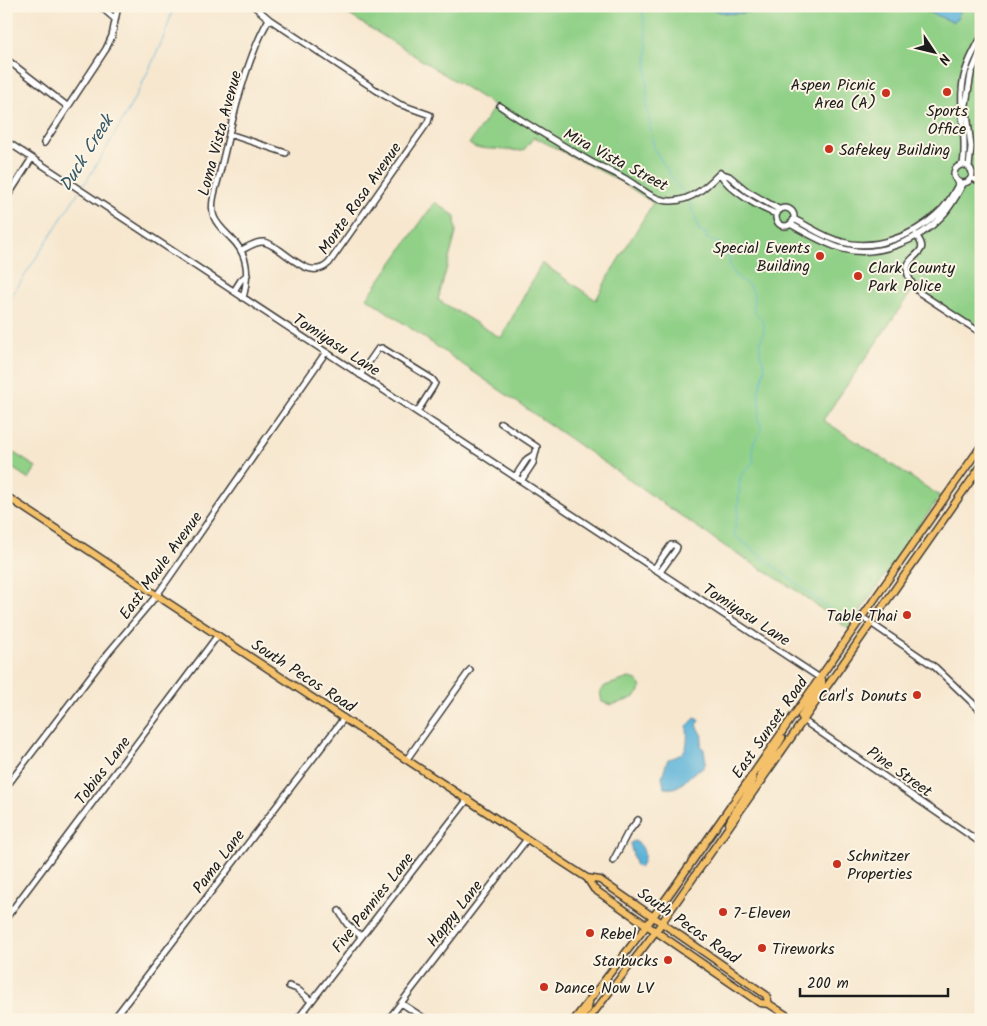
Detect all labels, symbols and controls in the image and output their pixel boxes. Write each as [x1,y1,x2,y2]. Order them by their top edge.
north arrow [910,28,960,78]
text: N [932,49,955,69]
street label: Loma Vista Avenue [192,68,249,199]
place label: Aspen Picnic Area (A) [791,73,876,116]
marker: Sports Office [941,86,953,98]
marker: Aspen Picnic Area (A) [880,87,892,99]
place label: Sports Office [926,99,968,142]
water label: Duck Creek [52,108,124,198]
street label: Mira Vista Street [558,122,673,199]
street label: Monte Rosa Avenue [312,137,409,260]
place label: Safekey Building [839,138,950,163]
marker: Safekey Building [823,143,835,155]
place label: Special Events Building [713,236,810,279]
marker: Special Events Building [814,250,826,262]
place label: Clark County Park Police [868,256,955,299]
marker: Clark County Park Police [852,270,864,282]
street label: Tomiyasu Lane [287,307,385,383]
street label: East Maule Avenue [113,506,209,625]
street label: Tomiyasu Lane [697,577,795,653]
place label: Table Thai [827,604,898,629]
marker: Table Thai [901,609,913,621]
street label: South Pecos Road [246,633,361,720]
street label: East Sunset Road [726,671,815,784]
place label: Carl's Donuts [818,684,907,709]
marker: Carl's Donuts [911,689,923,701]
street label: Tobias Lane [69,731,137,811]
street label: Pine Street [861,740,938,805]
street label: Pama Lane [187,824,252,899]
place label: Schnitzer Properties [847,844,913,887]
street label: Five Pennies Lane [326,847,420,959]
marker: Schnitzer Properties [831,858,843,870]
street label: Happy Lane [421,875,489,953]
street label: South Pecos Road [632,882,745,972]
place label: 7-Eleven [733,901,791,926]
marker: 7-Eleven [717,906,729,918]
place label: Rebel [600,922,636,947]
marker: Rebel [584,927,596,939]
place label: Tireworks [772,937,835,962]
marker: Tireworks [756,942,768,954]
place label: Starbucks [593,949,658,974]
marker: Starbucks [662,954,674,966]
scale bar [800,966,947,998]
text: 200 m [807,972,849,996]
place label: Dance Now LV [554,976,655,1001]
marker: Dance Now LV [538,981,550,993]

